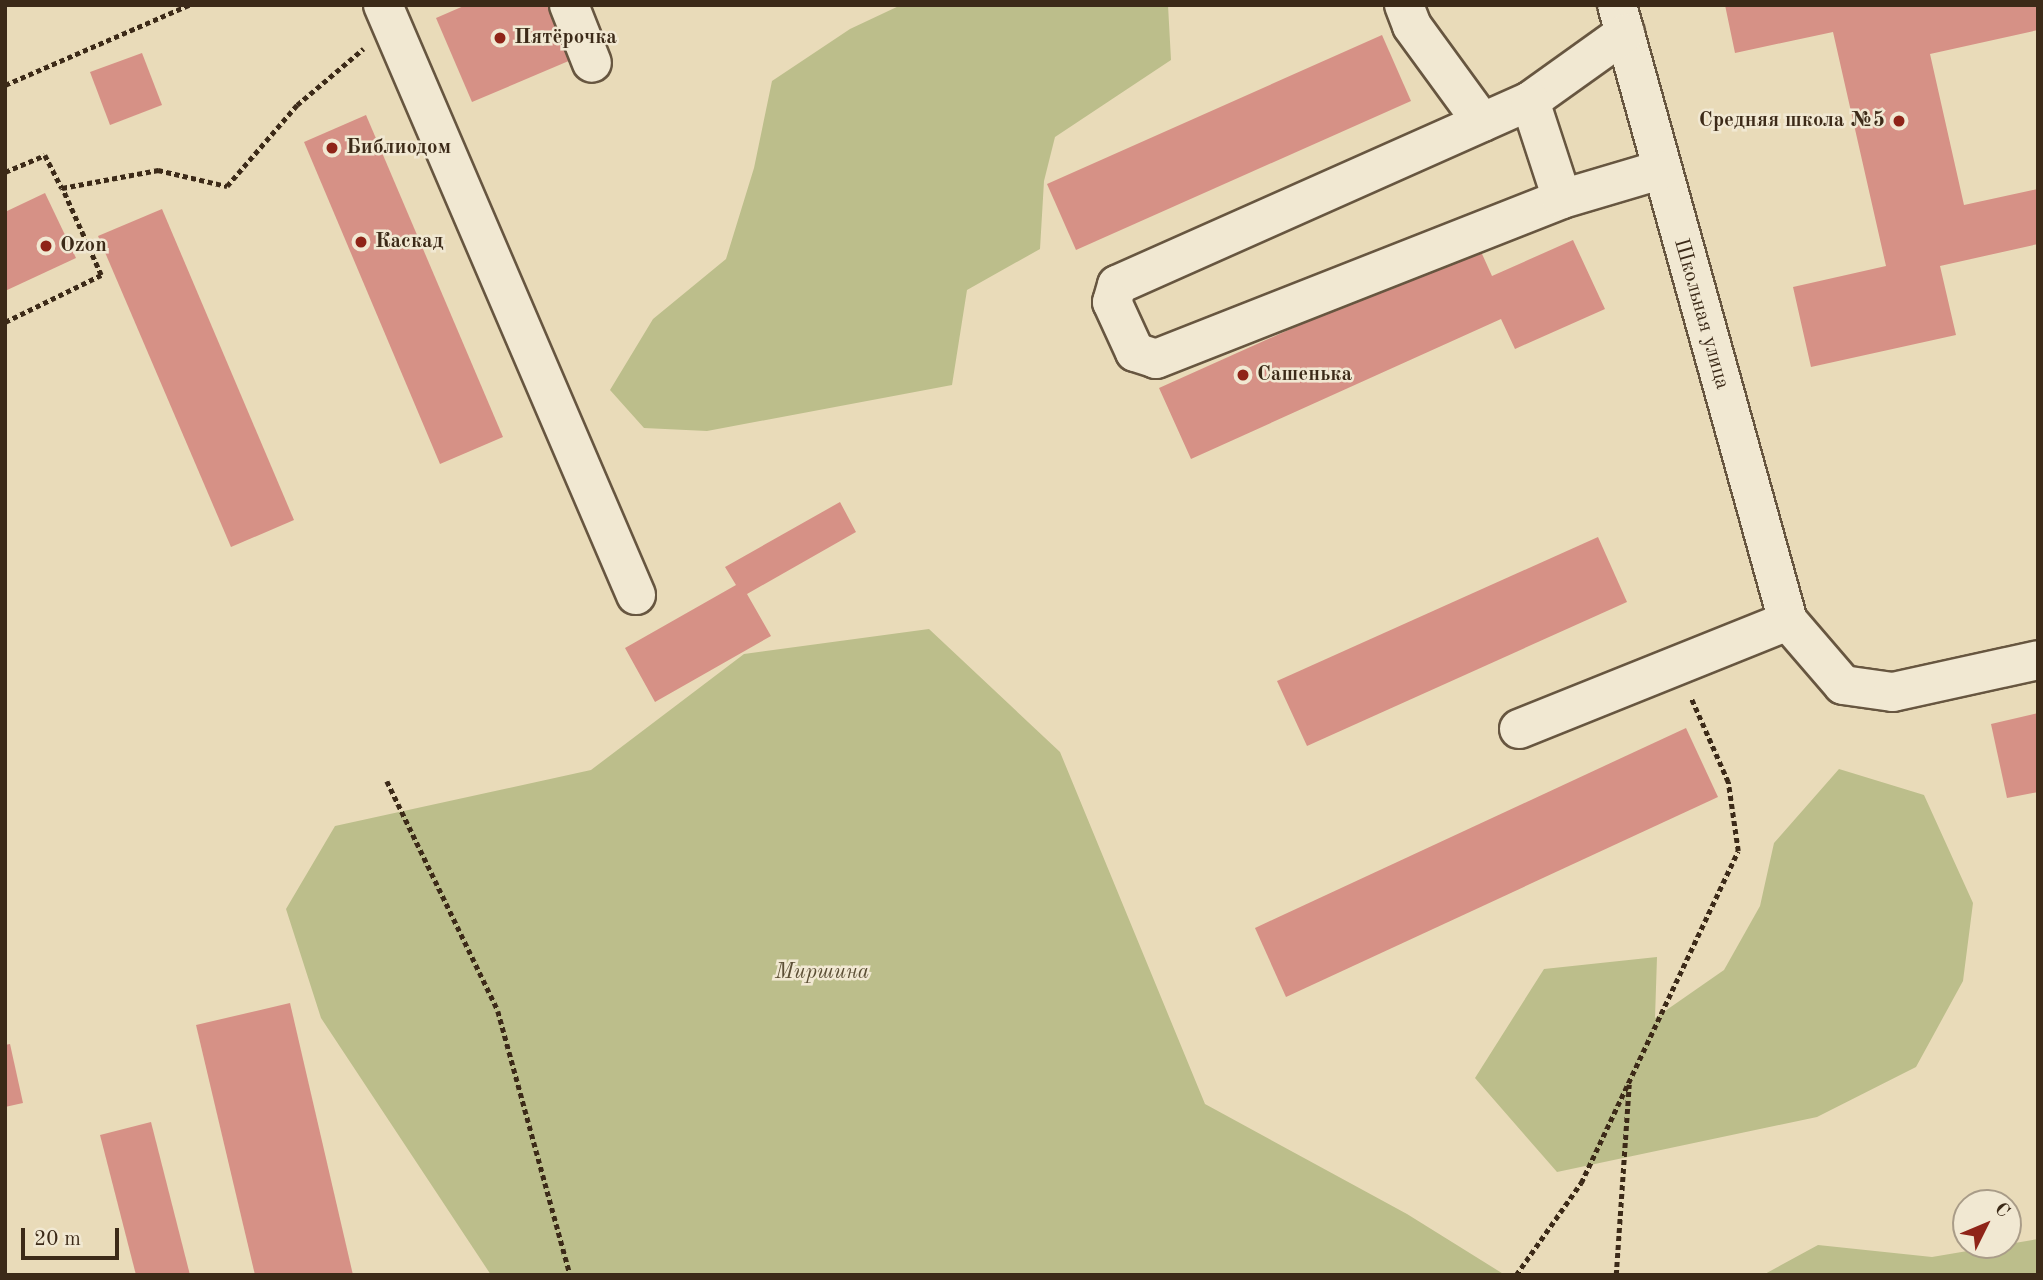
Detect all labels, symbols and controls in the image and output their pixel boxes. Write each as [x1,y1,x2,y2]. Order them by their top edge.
place label: Пятёрочка [514,25,617,51]
marker: Пятёрочка [492,30,508,46]
place label: Средняя школа №5 [1699,108,1885,134]
marker: Средняя школа №5 [1891,113,1907,129]
place label: Библиодом [346,135,451,161]
marker: Библиодом [324,140,340,156]
place label: Каскад [375,229,444,255]
place label: Ozon [60,233,107,259]
marker: Каскад [353,234,369,250]
street label: Школьная улица [1667,236,1735,392]
marker: Ozon [38,238,54,254]
place label: Сашенька [1257,362,1352,388]
marker: Сашенька [1235,367,1251,383]
park label: Миршина [775,960,869,986]
north arrow [1952,1189,2022,1259]
text: С [1990,1200,2012,1222]
scale bar [24,1214,122,1258]
text: 20 m [34,1229,81,1250]

